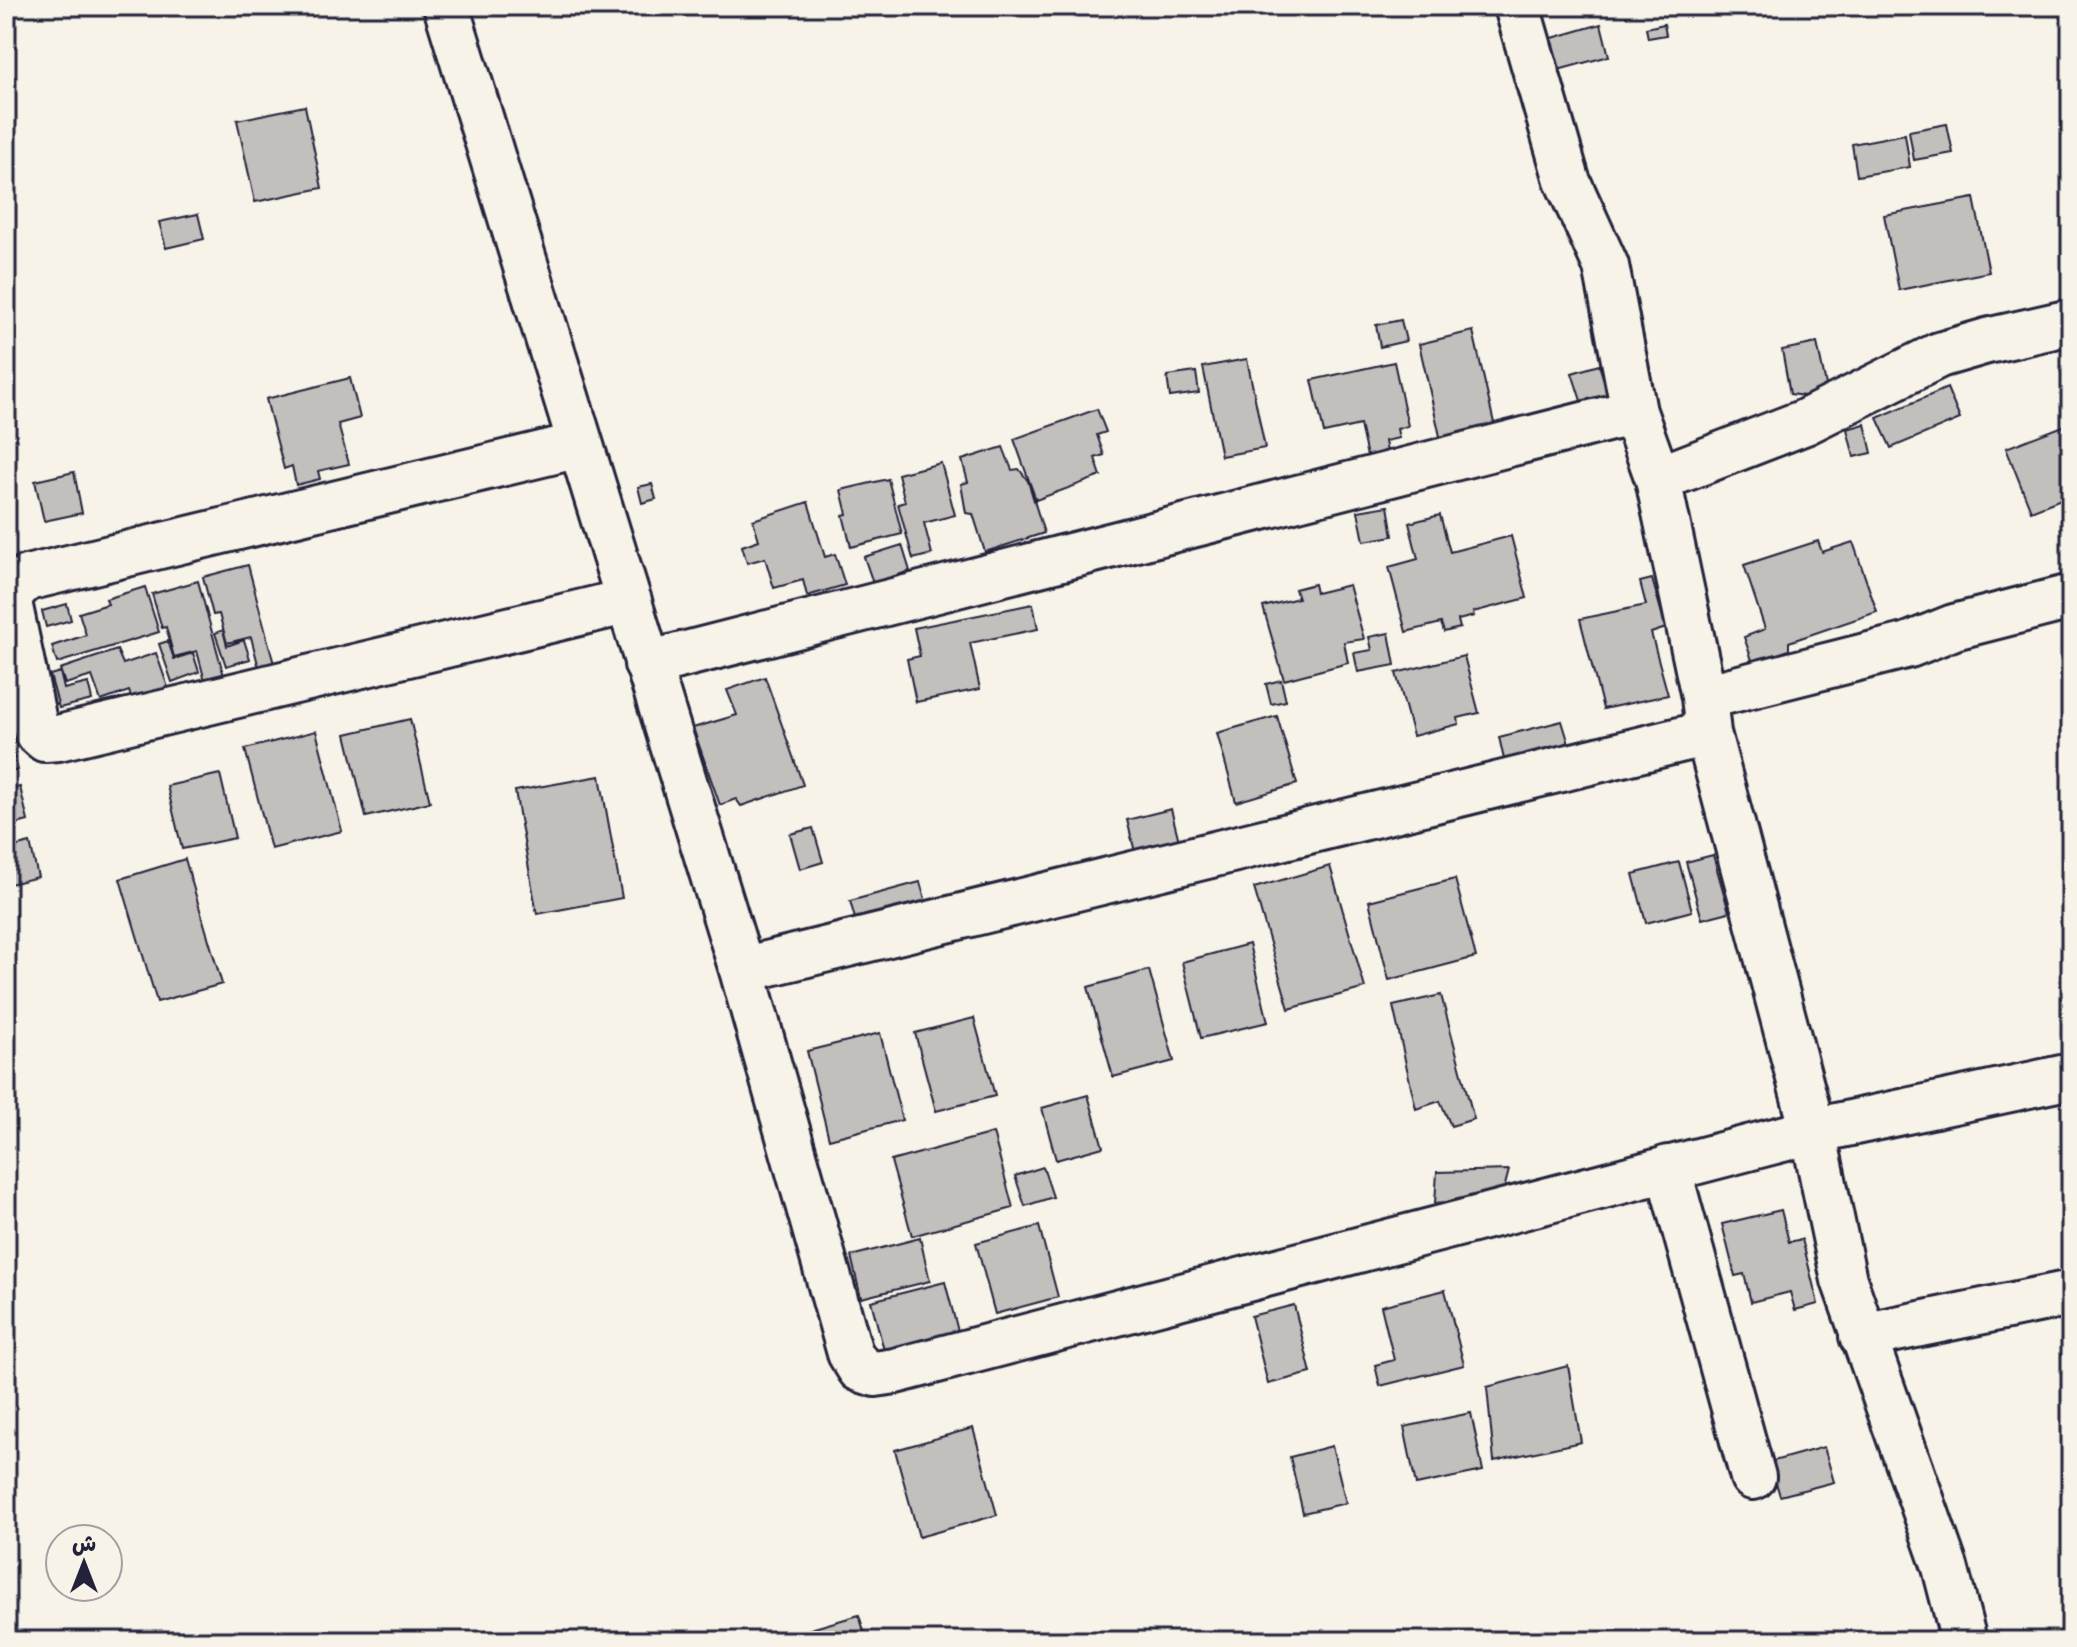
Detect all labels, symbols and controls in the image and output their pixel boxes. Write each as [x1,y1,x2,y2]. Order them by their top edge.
north arrow [44,1523,124,1603]
text: ش [72,1529,96,1557]

